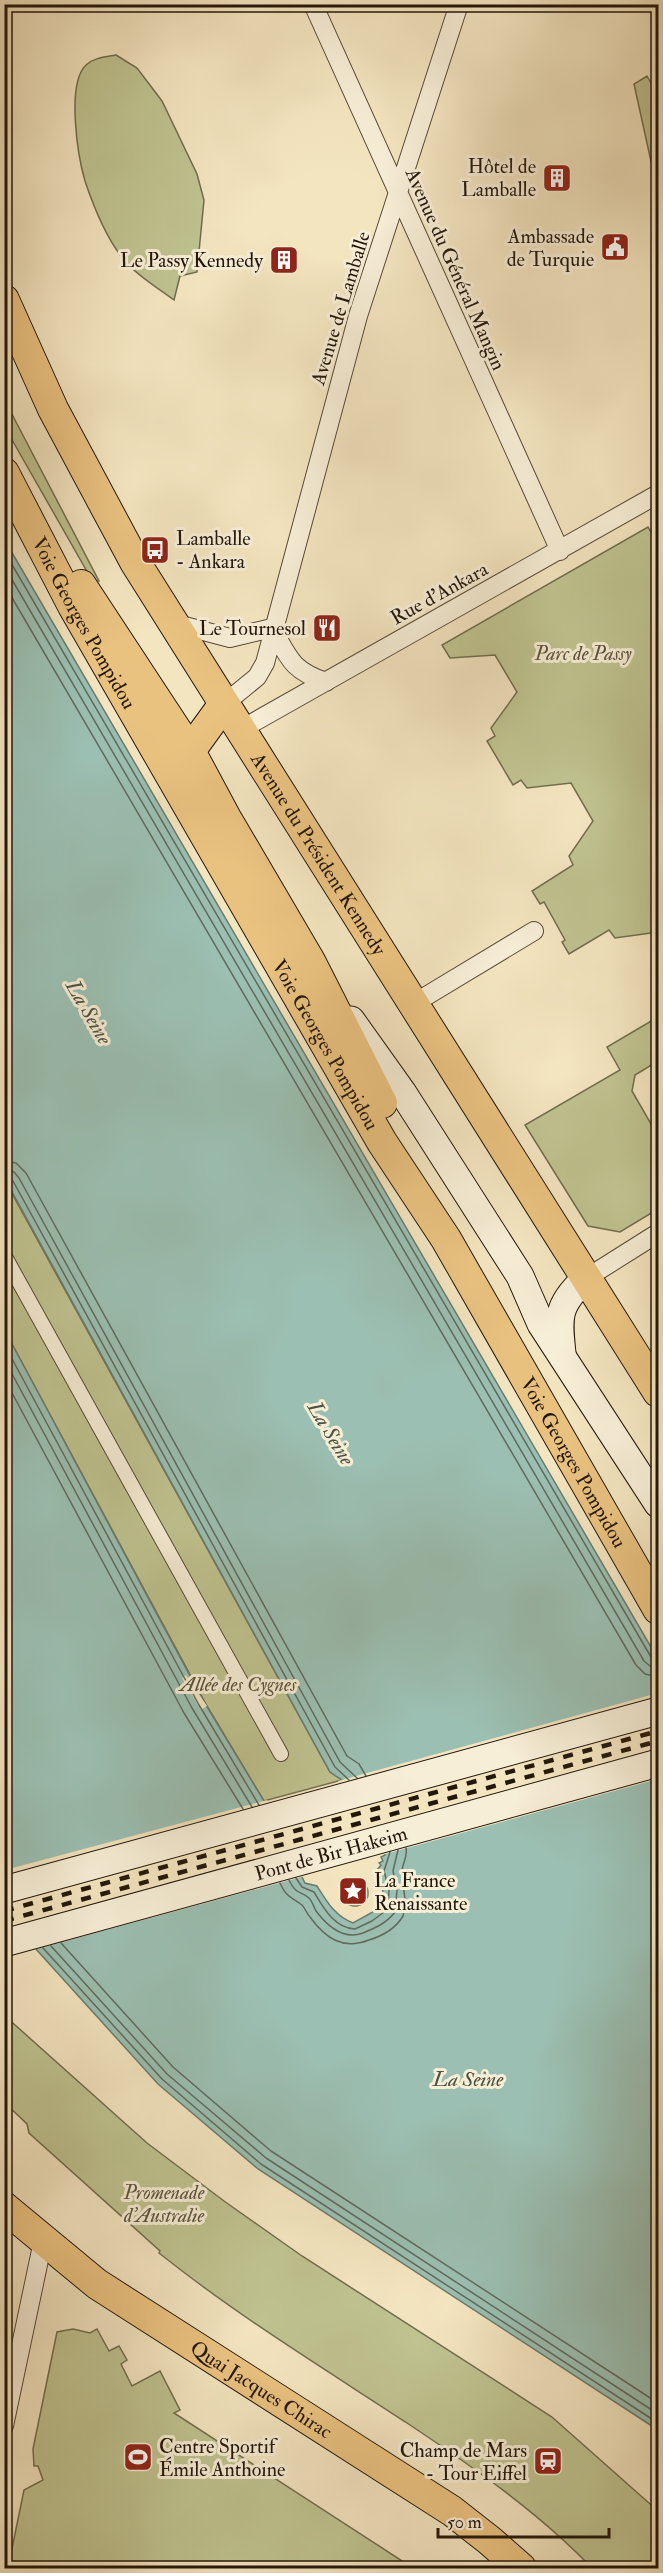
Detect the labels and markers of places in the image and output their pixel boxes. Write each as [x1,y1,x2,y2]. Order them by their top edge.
place label: Hôtel de Lamballe [461,154,536,202]
building icon: Hôtel de Lamballe [541,162,573,194]
place label: Ambassade de Turquie [507,224,594,272]
public building icon: Ambassade de Turquie [599,231,631,263]
building icon: Le Passy Kennedy [268,244,300,276]
place label: Le Passy Kennedy [120,248,264,273]
place label: Lamballe - Ankara [176,526,251,574]
bus stop icon: Lamballe - Ankara [139,534,171,566]
restaurant icon: Le Tournesol [311,612,343,644]
place label: Le Tournesol [199,616,306,641]
place label: La France Renaissante [374,1868,467,1916]
place icon: La France Renaissante [337,1875,369,1907]
place label: Centre Sportif Émile Anthoine [159,2434,285,2482]
place label: Champ de Mars - Tour Eiffel [400,2438,527,2486]
sports icon: Centre Sportif Émile Anthoine [122,2441,154,2473]
station icon: Champ de Mars - Tour Eiffel [532,2445,564,2477]

